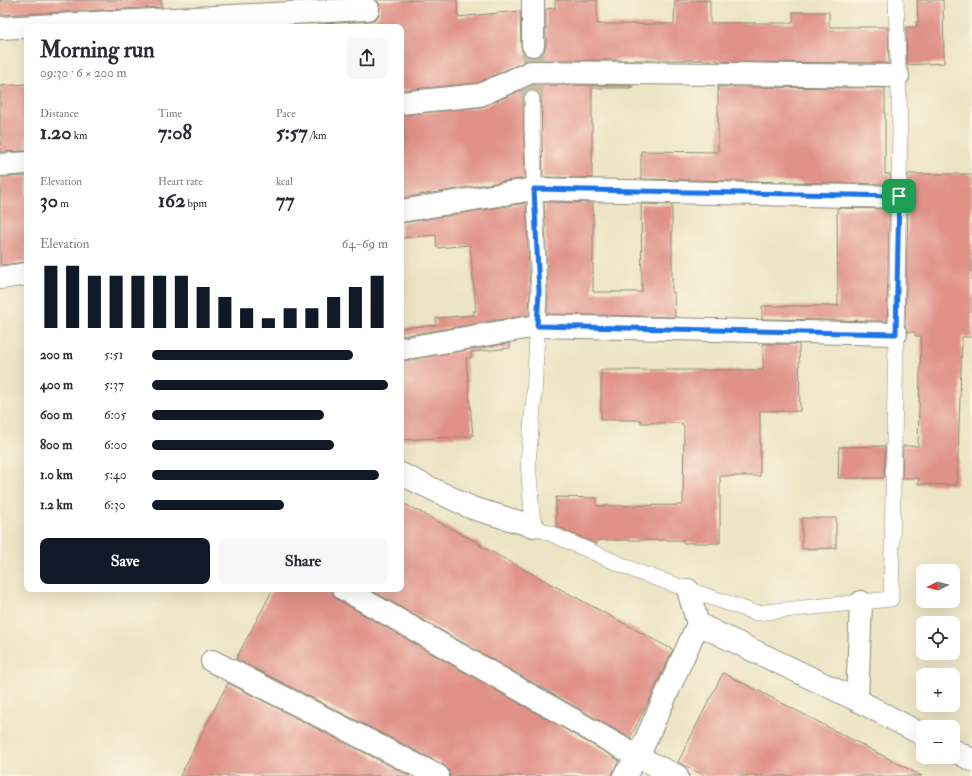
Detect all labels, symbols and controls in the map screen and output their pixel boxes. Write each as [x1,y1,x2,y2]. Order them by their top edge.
text: Morning run [40,36,155,64]
button: share [346,37,388,79]
text: 09:30 · 6 × 200 m [40,65,127,81]
text: Distance [40,107,78,120]
text: Time [158,107,182,120]
text: Pace [276,107,296,120]
text: 1.20 [40,120,71,145]
text: 7:08 [158,120,192,145]
text: 5:57 [276,120,308,145]
text: km [71,129,88,142]
text: /km [308,129,327,142]
text: Elevation [40,175,82,188]
text: Heart rate [158,175,203,188]
text: kcal [276,175,293,188]
pin [882,179,916,213]
icon: arrive [888,185,910,207]
text: 30 [40,188,58,213]
text: 162 [158,188,185,213]
text: 77 [276,188,294,213]
text: m [58,197,69,210]
text: bpm [185,197,207,210]
text: Elevation [40,236,90,252]
text: 64–69 m [342,236,388,252]
text: 200 m [40,347,73,363]
text: 5:51 [104,347,123,363]
text: 400 m [40,377,73,393]
text: 5:37 [104,377,124,393]
text: 600 m [40,407,73,423]
text: 6:05 [104,407,126,423]
text: 800 m [40,437,72,453]
text: 6:00 [104,437,127,453]
text: 1.0 km [40,467,73,483]
text: 5:40 [104,467,127,483]
text: 1.2 km [40,497,73,513]
text: 6:30 [104,497,125,513]
button: Save [40,538,210,584]
button: Share [218,538,388,584]
north arrow [916,564,960,608]
map controls [916,564,960,764]
button: locate [916,616,960,660]
button: + [916,668,960,712]
button: − [916,720,960,764]

